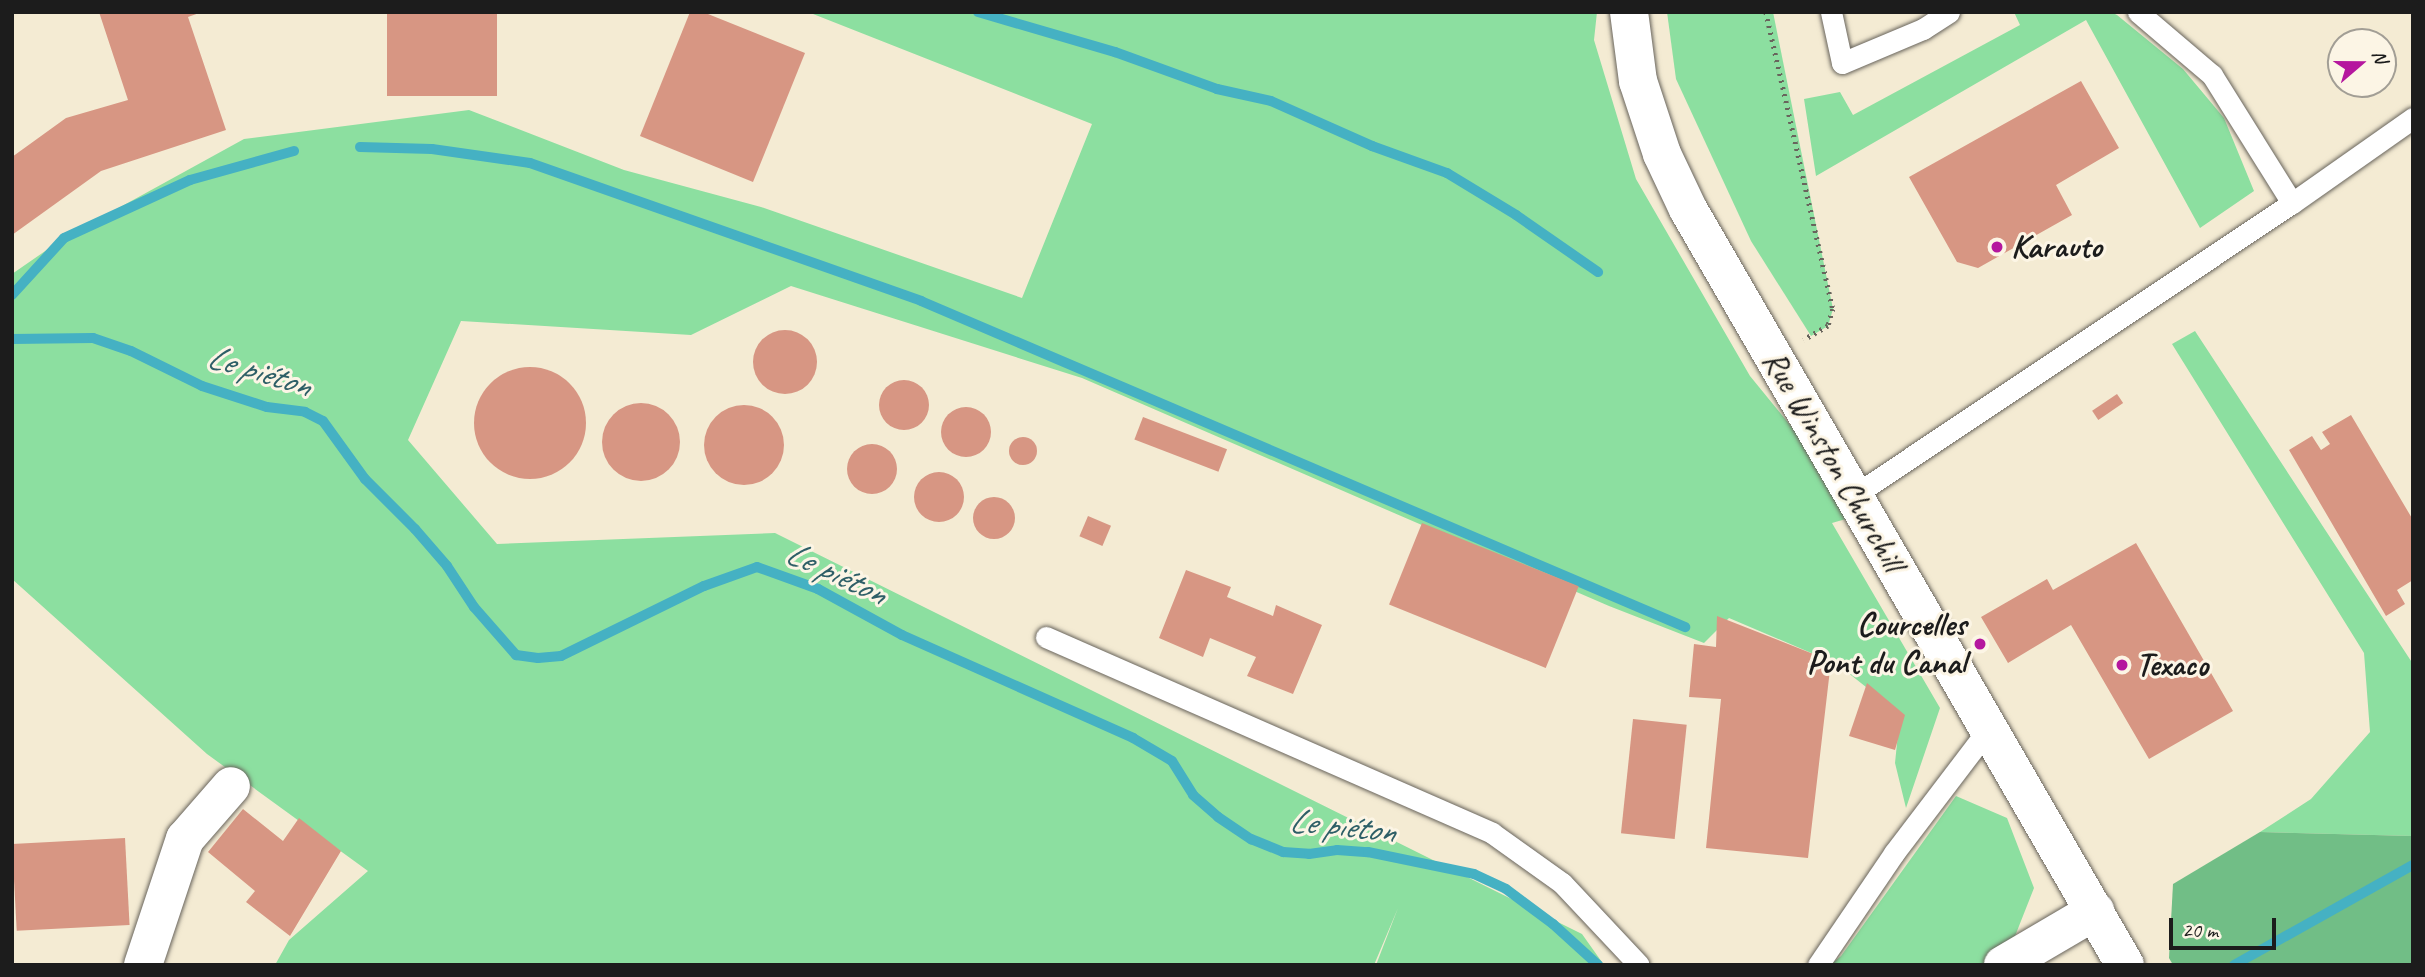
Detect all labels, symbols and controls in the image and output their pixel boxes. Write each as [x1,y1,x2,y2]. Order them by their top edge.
north arrow [2327,28,2397,98]
text: N [2367,47,2393,66]
place label: Karauto [2011,227,2102,267]
marker: Karauto [1989,239,2005,255]
water label: Le piéton [202,335,316,407]
street label: Rue Winston Churchill [1753,343,1913,579]
water label: Le piéton [779,532,893,614]
place label: Courcelles Pont du Canal [1807,605,1966,683]
marker: Courcelles Pont du Canal [1972,636,1988,652]
place label: Texaco [2136,645,2208,685]
marker: Texaco [2114,657,2130,673]
water label: Le piéton [1287,800,1397,852]
scale bar [2173,904,2280,948]
text: 20 m [2182,917,2218,943]

